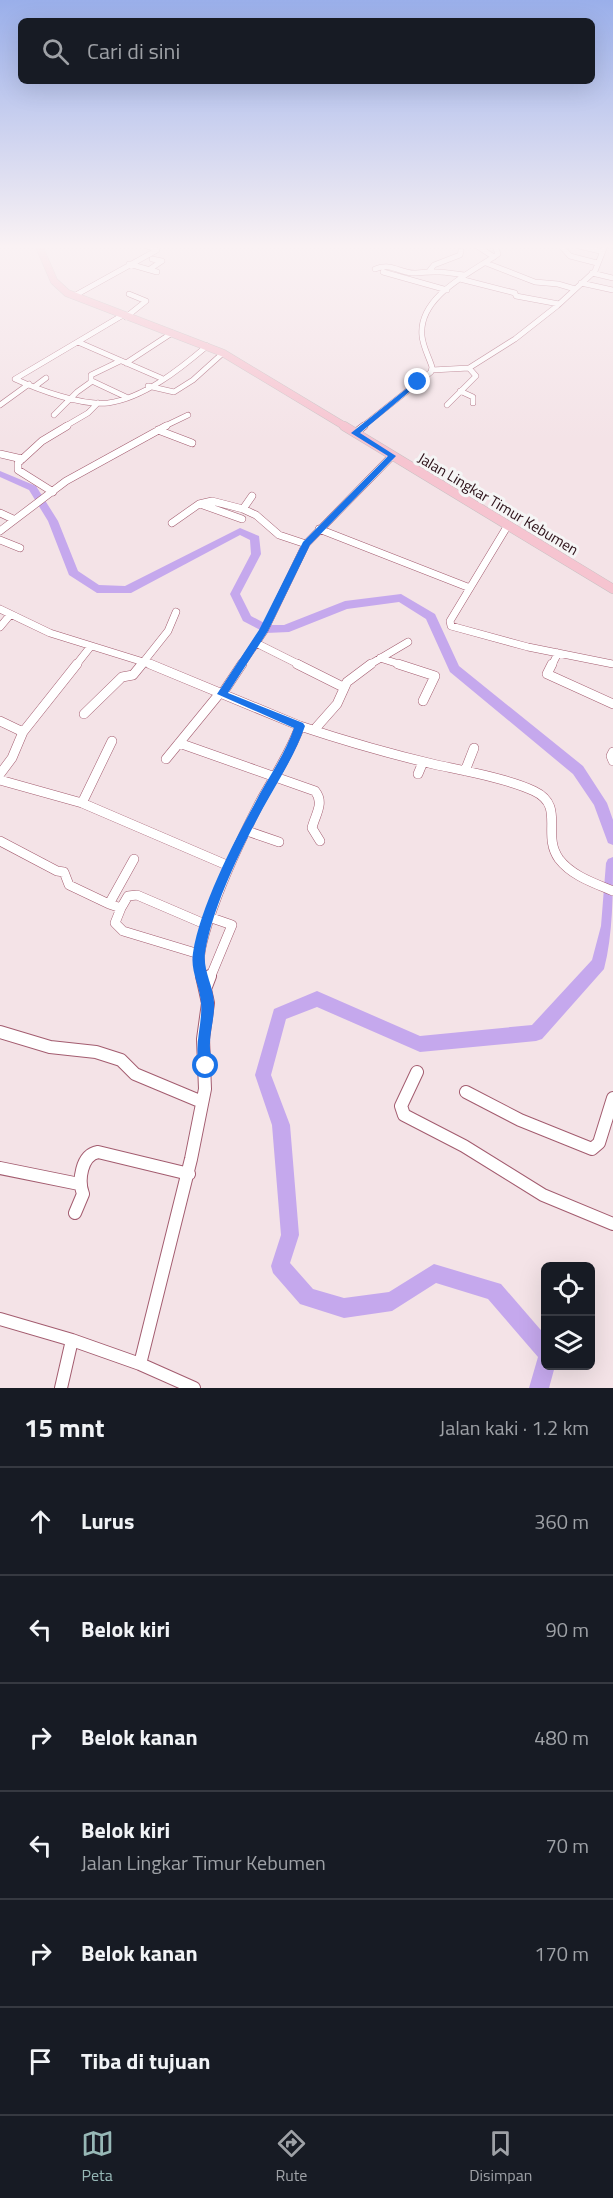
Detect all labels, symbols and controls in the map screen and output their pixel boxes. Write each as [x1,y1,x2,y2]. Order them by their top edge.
search box [18,18,595,84]
text: Cari di sini [87,34,180,68]
icon: search [39,35,72,68]
route end [404,368,430,394]
street label: Jalan Lingkar Timur Kebumen [414,446,583,561]
route start [192,1052,218,1078]
map controls [541,1262,595,1370]
button: locate [541,1262,595,1316]
button: layers [541,1316,595,1370]
text: 15 mnt [24,1408,105,1447]
text: Jalan kaki · 1.2 km [439,1412,589,1443]
text: Lurus [81,1504,134,1538]
icon: ahead [24,1505,57,1538]
text: 360 m [534,1506,589,1537]
text: Belok kiri [81,1612,170,1646]
icon: left [24,1613,57,1646]
text: 90 m [545,1614,589,1645]
text: Belok kanan [81,1720,198,1754]
icon: right [24,1721,57,1754]
text: 480 m [534,1722,589,1753]
text: Belok kiri [81,1813,170,1847]
icon: left [24,1829,57,1862]
text: 70 m [545,1830,589,1861]
text: Jalan Lingkar Timur Kebumen [81,1847,326,1878]
text: Belok kanan [81,1936,198,1970]
icon: right [24,1937,57,1970]
text: 170 m [534,1938,589,1969]
text: Tiba di tujuan [81,2044,210,2078]
icon: arrive [24,2045,57,2078]
tab: Peta [81,2127,114,2187]
tab: Rute [275,2127,308,2187]
tab: Disimpan [469,2127,532,2187]

